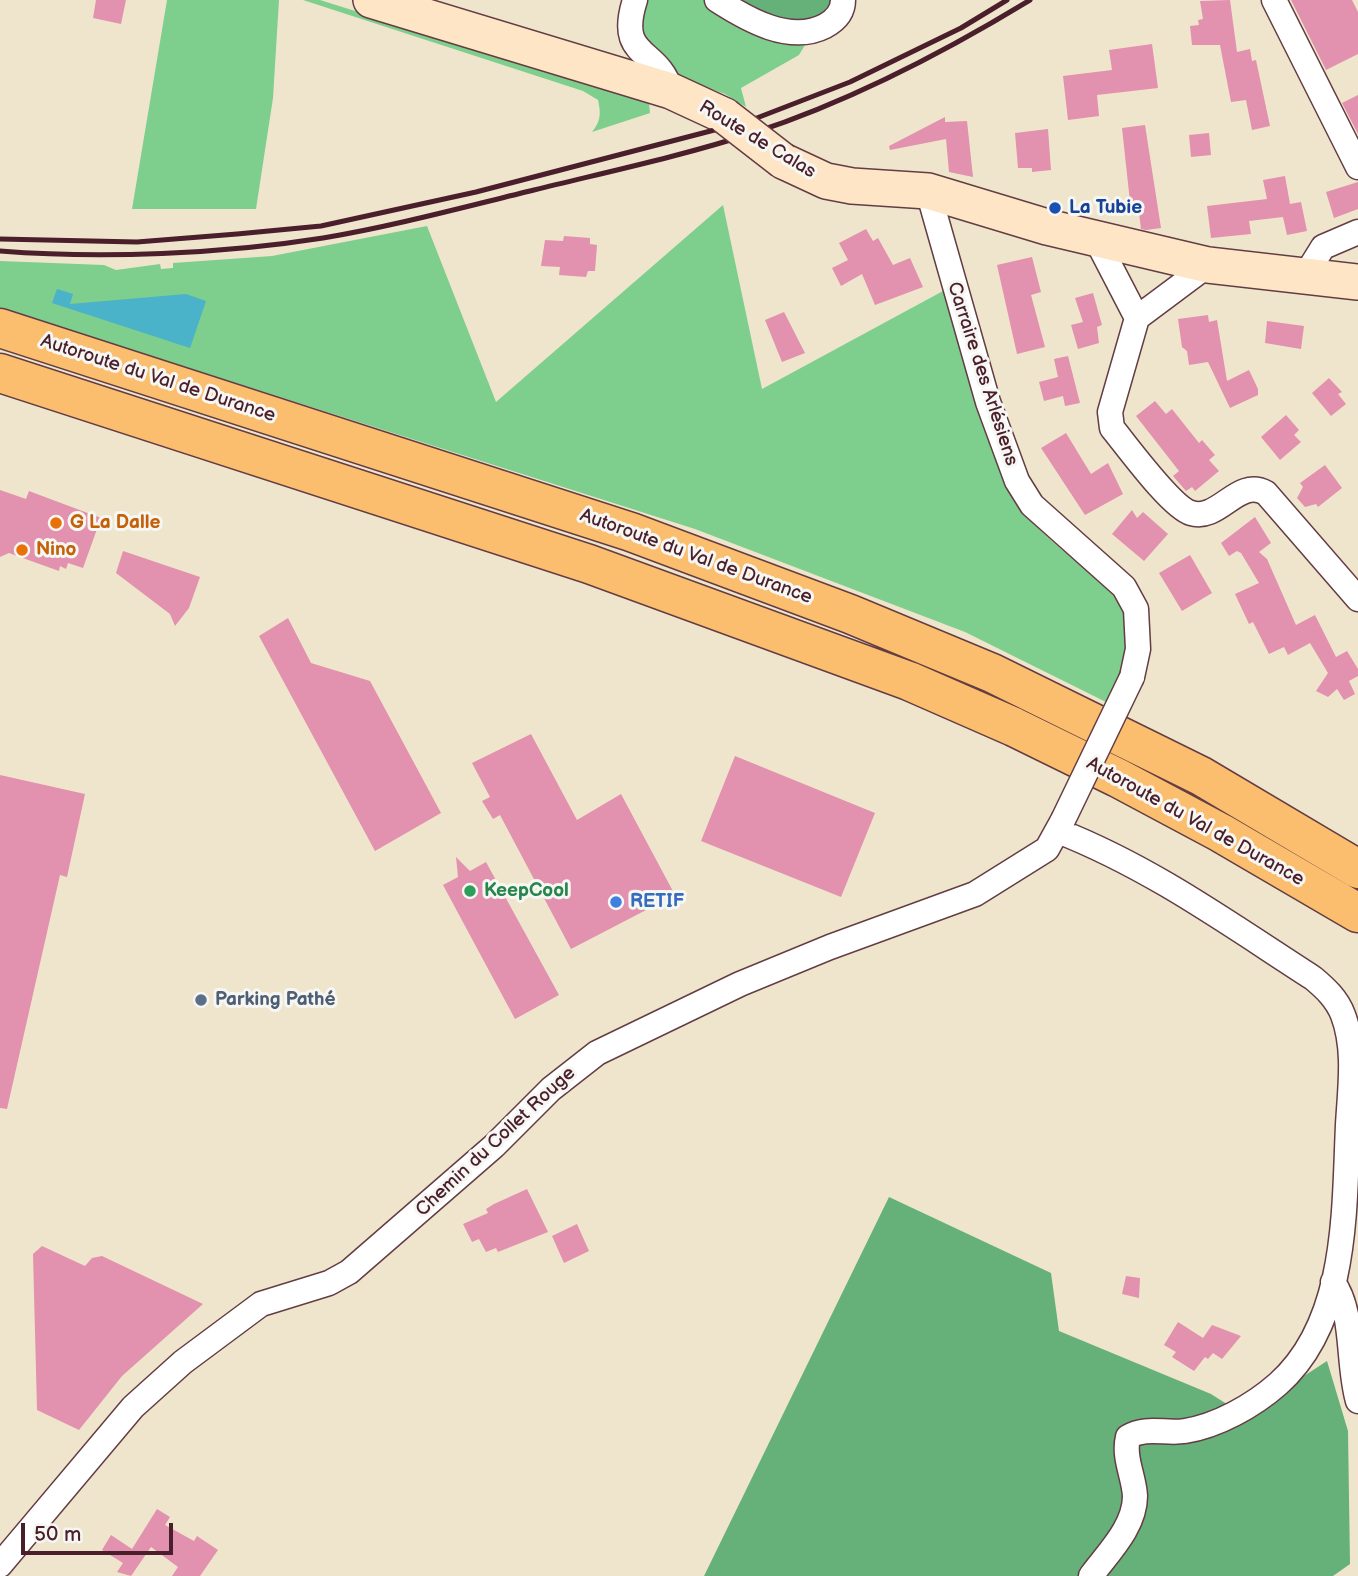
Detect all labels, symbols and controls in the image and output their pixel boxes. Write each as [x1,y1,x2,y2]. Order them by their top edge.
street label: Route de Calas [694,96,820,184]
place label: La Tubie [1069,197,1142,219]
marker: La Tubie [1047,200,1063,216]
street label: Carraire des Arlésiens [942,279,1022,469]
street label: Autoroute du Val de Durance [38,330,278,428]
street label: Autoroute du Val de Durance [577,504,815,610]
place label: G La Dalle [70,512,160,534]
marker: G La Dalle [48,515,64,531]
place label: Nino [36,539,76,561]
marker: Nino [14,542,30,558]
street label: Autoroute du Val de Durance [1082,753,1308,891]
place label: KeepCool [484,880,569,902]
marker: KeepCool [462,883,478,899]
place label: RETIF [630,891,684,913]
marker: RETIF [608,894,624,910]
place label: Parking Pathé [215,989,336,1011]
marker: Parking Pathé [193,992,209,1008]
street label: Chemin du Collet Rouge [412,1062,580,1222]
scale bar [24,1510,177,1554]
text: 50 m [34,1522,81,1547]

